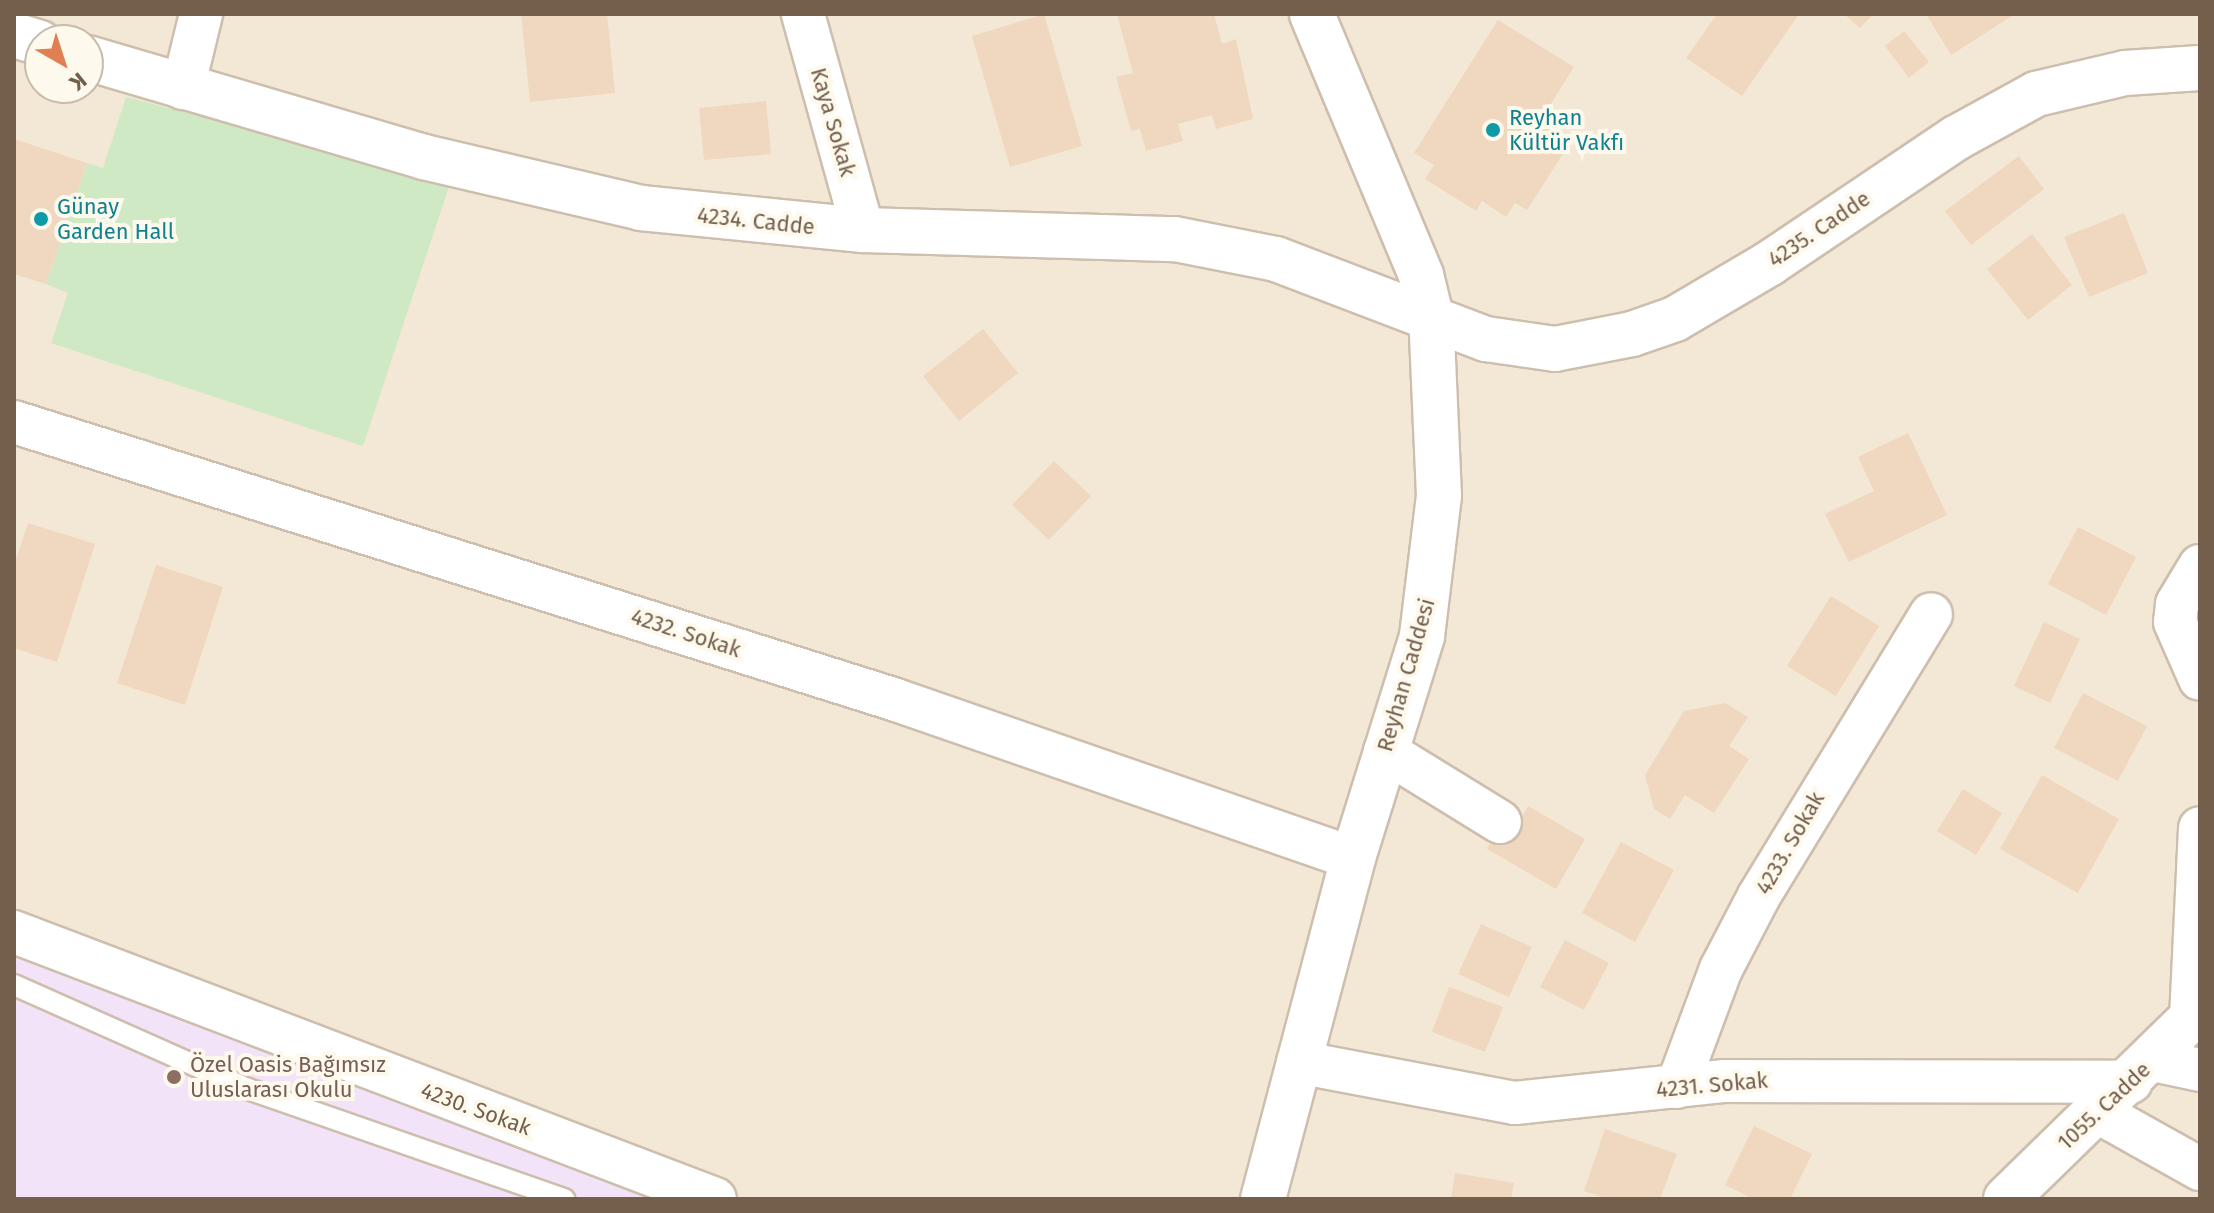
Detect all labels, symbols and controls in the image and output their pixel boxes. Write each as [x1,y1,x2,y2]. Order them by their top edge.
north arrow [24,24,104,104]
street label: Kaya Sokak [805,65,861,179]
text: K [64,67,92,96]
place label: Reyhan Kültür Vakfı [1509,104,1624,156]
marker: Reyhan Kültür Vakfı [1484,121,1502,139]
street label: 4235. Cadde [1763,185,1875,273]
place label: Günay Garden Hall [57,193,174,244]
street label: 4234. Cadde [696,202,816,240]
marker: Günay Garden Hall [32,210,50,228]
street label: Reyhan Caddesi [1372,595,1440,755]
street label: 4232. Sokak [628,603,744,663]
street label: 4233. Sokak [1750,787,1830,899]
place label: Özel Oasis Bağımsız Uluslarası Okulu [190,1051,386,1102]
street label: 1055. Cadde [2052,1056,2156,1156]
street label: 4231. Sokak [1655,1067,1769,1103]
marker: Özel Oasis Bağımsız Uluslarası Okulu [165,1068,183,1086]
street label: 4230. Sokak [417,1077,535,1141]

